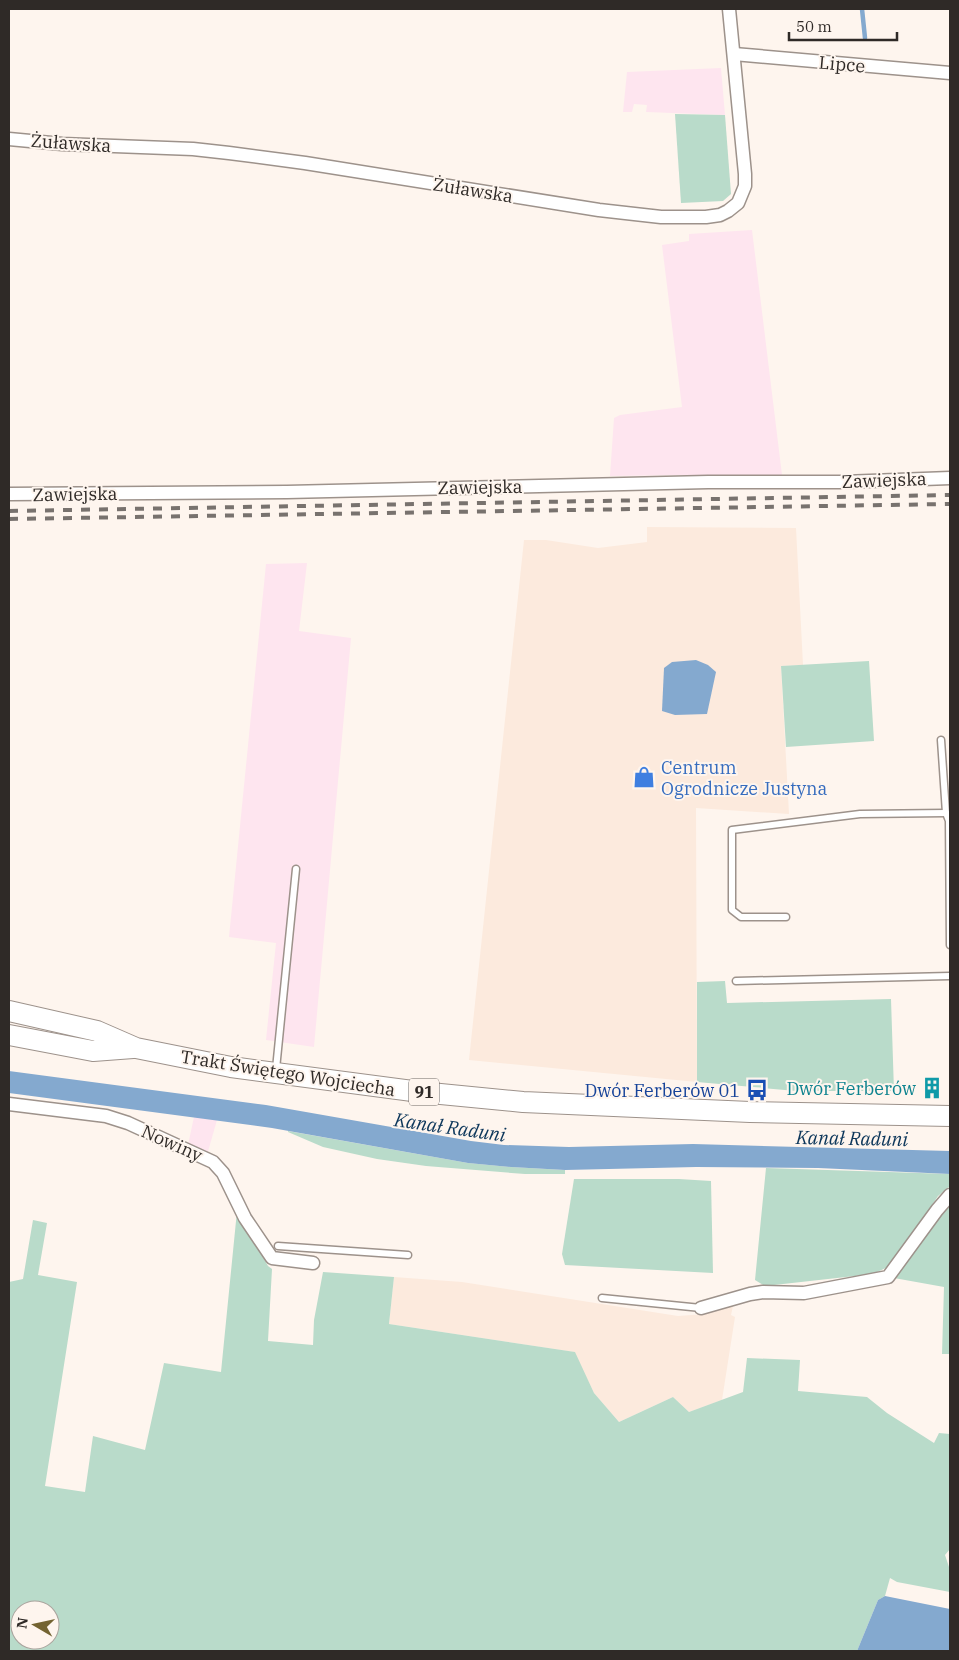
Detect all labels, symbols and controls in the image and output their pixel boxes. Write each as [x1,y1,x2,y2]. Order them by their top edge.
scale bar [789,10,896,42]
text: 50 m [796,17,832,36]
street label: Lipce [818,51,866,77]
street label: Żuławska [30,129,112,157]
street label: Żuławska [431,172,515,208]
street label: Zawiejska [841,467,927,493]
street label: Zawiejska [437,475,523,499]
street label: Zawiejska [32,482,118,506]
place label: Centrum Ogrodnicze Justyna [661,756,828,800]
shop icon: Centrum Ogrodnicze Justyna [631,764,657,790]
street label: Trakt Świętego Wojciecha [179,1045,397,1101]
building icon: Dwór Ferberów [919,1075,945,1101]
bus stop icon: Dwór Ferberów 01 [744,1077,770,1103]
place label: Dwór Ferberów [786,1077,916,1100]
road number: 91 [409,1078,439,1106]
place label: Dwór Ferberów 01 [585,1079,740,1102]
water label: Kanał Raduni [392,1107,508,1147]
street label: Nowiny [138,1119,206,1167]
water label: Kanał Raduni [795,1125,909,1151]
north arrow [10,1600,60,1650]
text: N [12,1616,32,1630]

